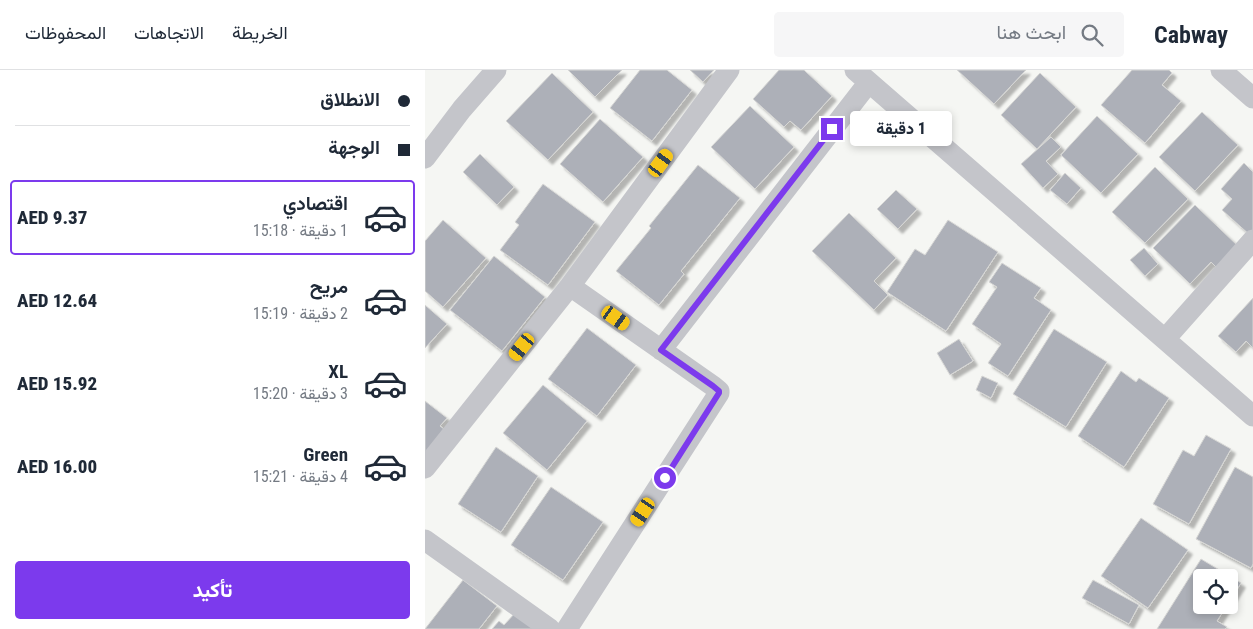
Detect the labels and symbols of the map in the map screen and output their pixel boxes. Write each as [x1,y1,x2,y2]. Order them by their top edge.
callout: 1 دقيقة [849,112,952,146]
route end [821,118,843,140]
car [646,146,675,180]
car [599,303,632,333]
car [506,331,537,363]
route start [654,467,676,489]
car [628,495,657,529]

